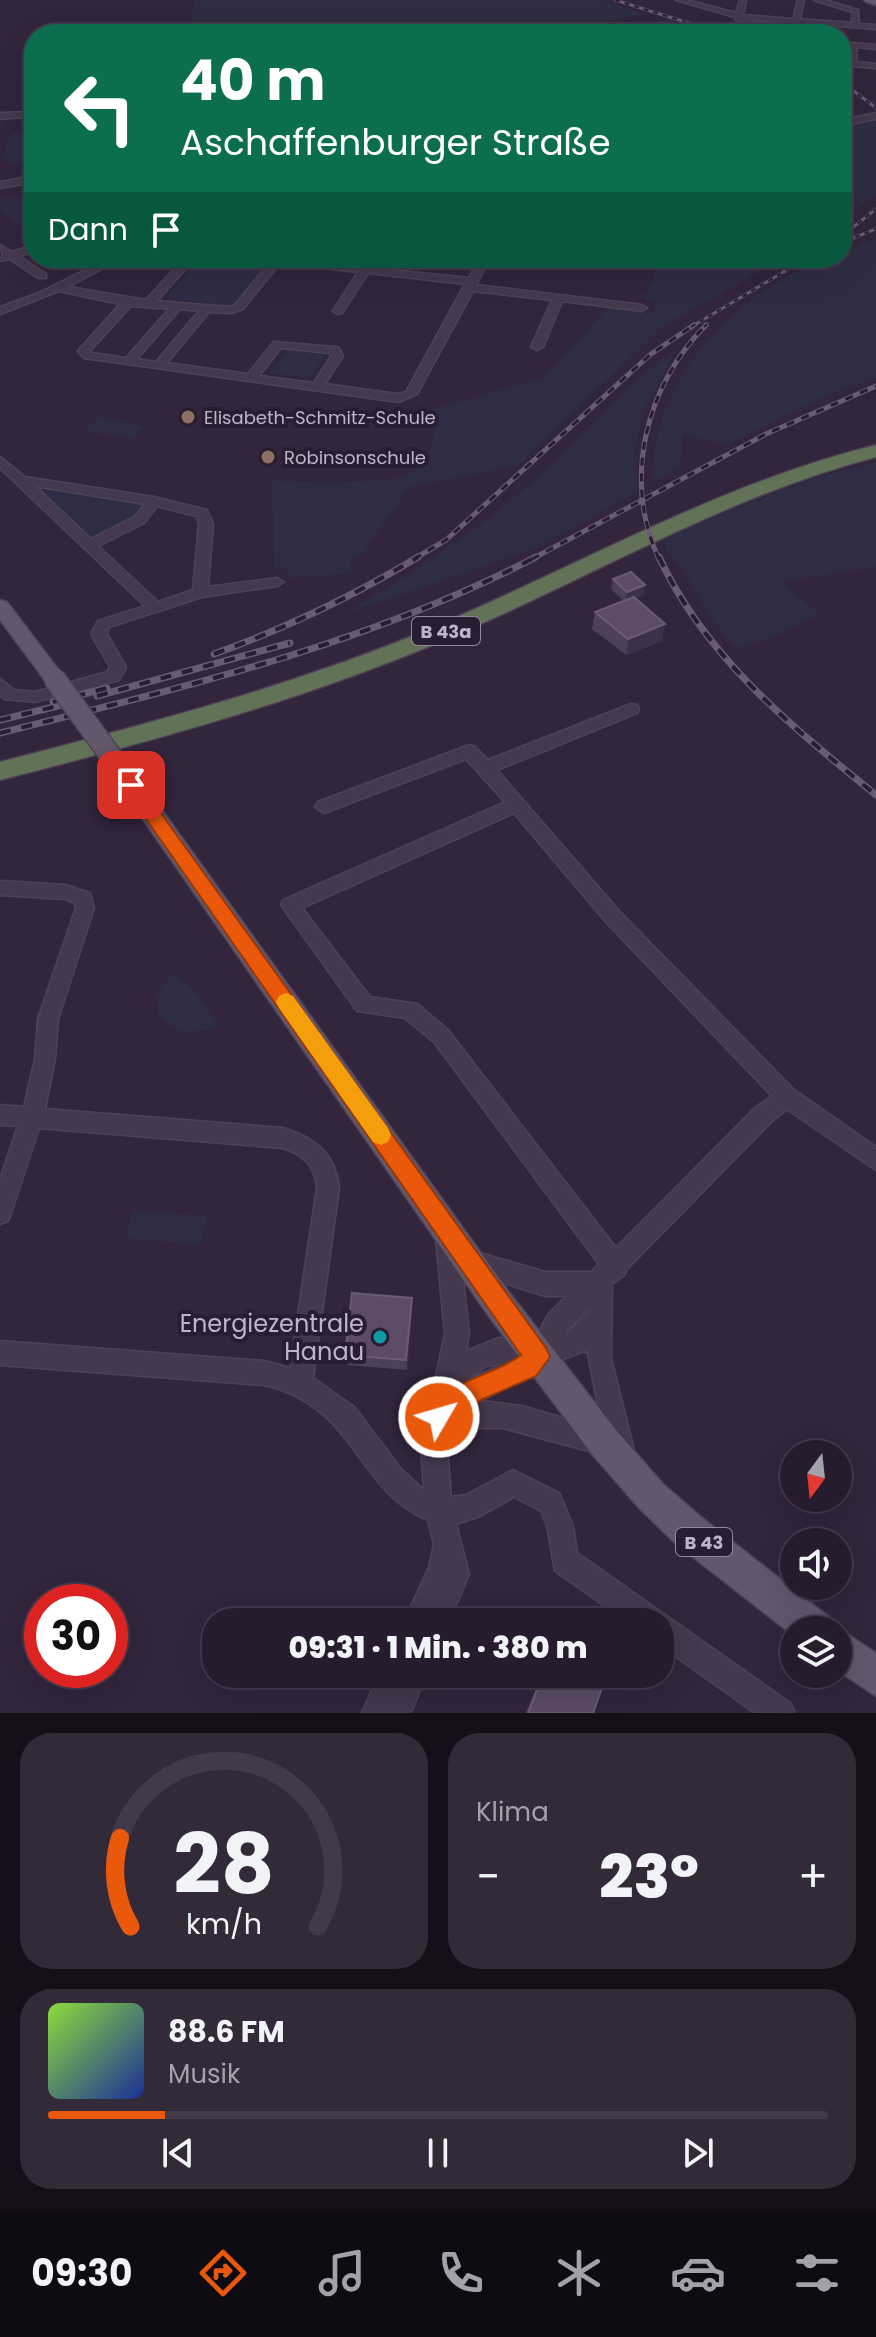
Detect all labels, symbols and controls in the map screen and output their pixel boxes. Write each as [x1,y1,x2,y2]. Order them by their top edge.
text: 40 m [180,41,326,120]
icon: left [48,56,152,160]
text: Aschaffenburger Straße [180,117,611,168]
text: Dann [48,208,128,251]
icon: arrive [144,208,188,252]
place label: Elisabeth-Schmitz-Schule [204,405,436,430]
marker: Elisabeth-Schmitz-Schule [179,408,197,426]
place label: Robinsonschule [284,445,426,470]
marker: Robinsonschule [259,448,277,466]
road number: B 43a [412,617,480,645]
pin [97,751,165,819]
icon: arrive [109,763,153,807]
place label: Energiezentrale Hanau [180,1307,364,1368]
marker: Energiezentrale Hanau [371,1328,389,1346]
position arrow [397,1375,481,1459]
north arrow [780,1440,852,1512]
map controls [780,1440,852,1688]
road number: B 43 [676,1528,732,1556]
button: sound [780,1528,852,1600]
speed limit sign: 30 [24,1584,128,1688]
button: layers [780,1616,852,1688]
text: 09:31 · 1 Min. · 380 m [289,1626,587,1669]
text: Klima [476,1794,549,1830]
text: 28 [173,1806,275,1922]
text: 23° [599,1835,699,1919]
text: − [476,1846,500,1907]
text: + [798,1846,828,1907]
text: km/h [186,1904,262,1944]
text: 88.6 FM [168,2010,285,2053]
text: Musik [168,2056,240,2092]
icon: previous [156,2131,200,2175]
icon: pause [416,2131,460,2175]
icon: next [676,2131,720,2175]
icon: directions [195,2245,251,2301]
icon: music [314,2245,370,2301]
icon: phone [433,2245,489,2301]
icon: climate [551,2245,607,2301]
icon: car [670,2245,726,2301]
icon: filters [789,2245,845,2301]
text: 09:30 [31,2248,132,2299]

